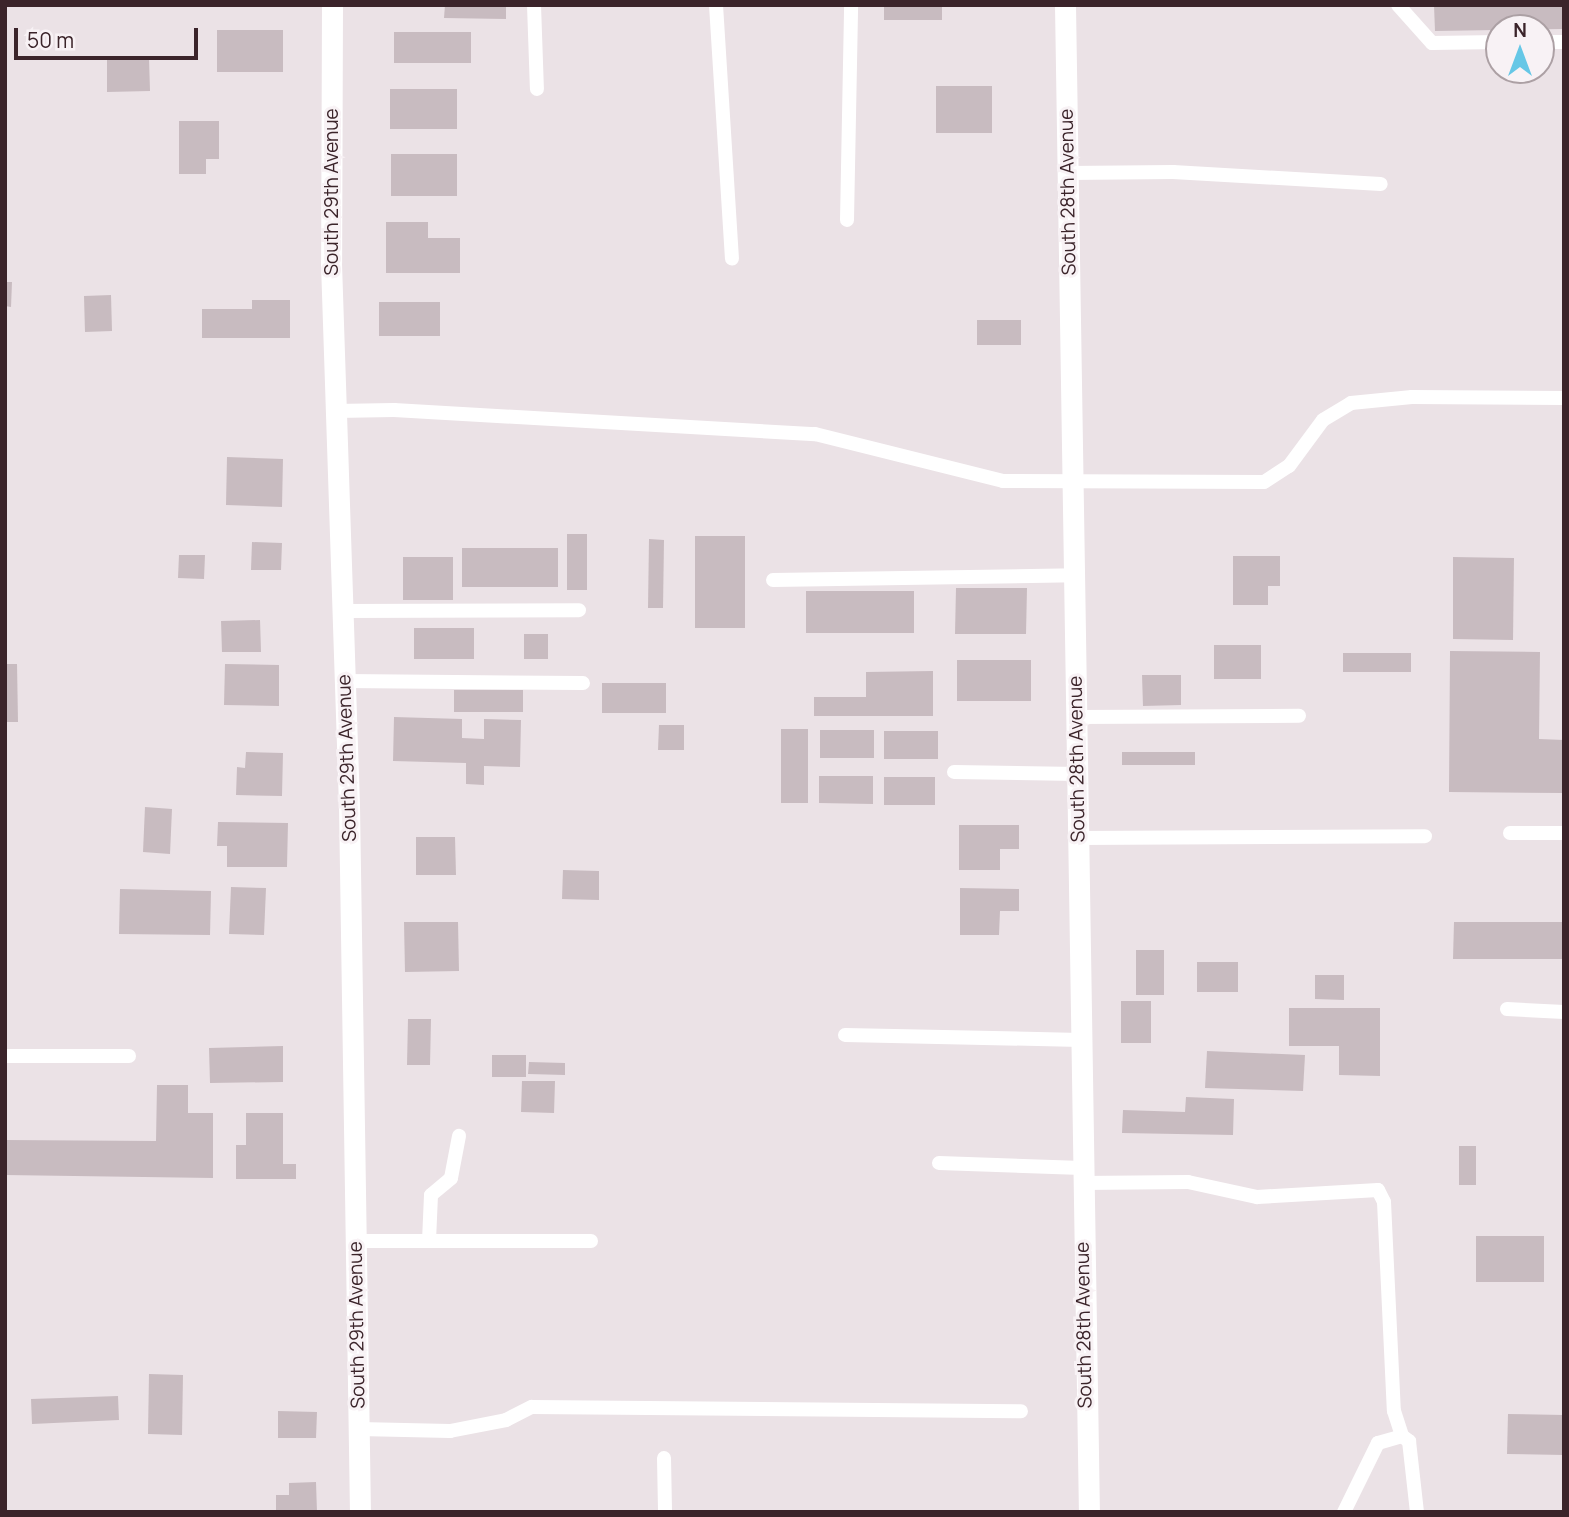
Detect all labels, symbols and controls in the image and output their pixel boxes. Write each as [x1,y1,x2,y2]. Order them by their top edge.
scale bar [18,14,201,58]
north arrow [1485,14,1555,84]
text: N [1513,17,1527,43]
text: 50 m [27,26,74,54]
street label: South 29th Avenue [321,108,343,276]
street label: South 28th Avenue [1055,109,1081,275]
street label: South 29th Avenue [333,674,361,842]
street label: South 28th Avenue [1064,676,1090,842]
street label: South 29th Avenue [344,1241,370,1409]
street label: South 28th Avenue [1071,1242,1097,1408]

